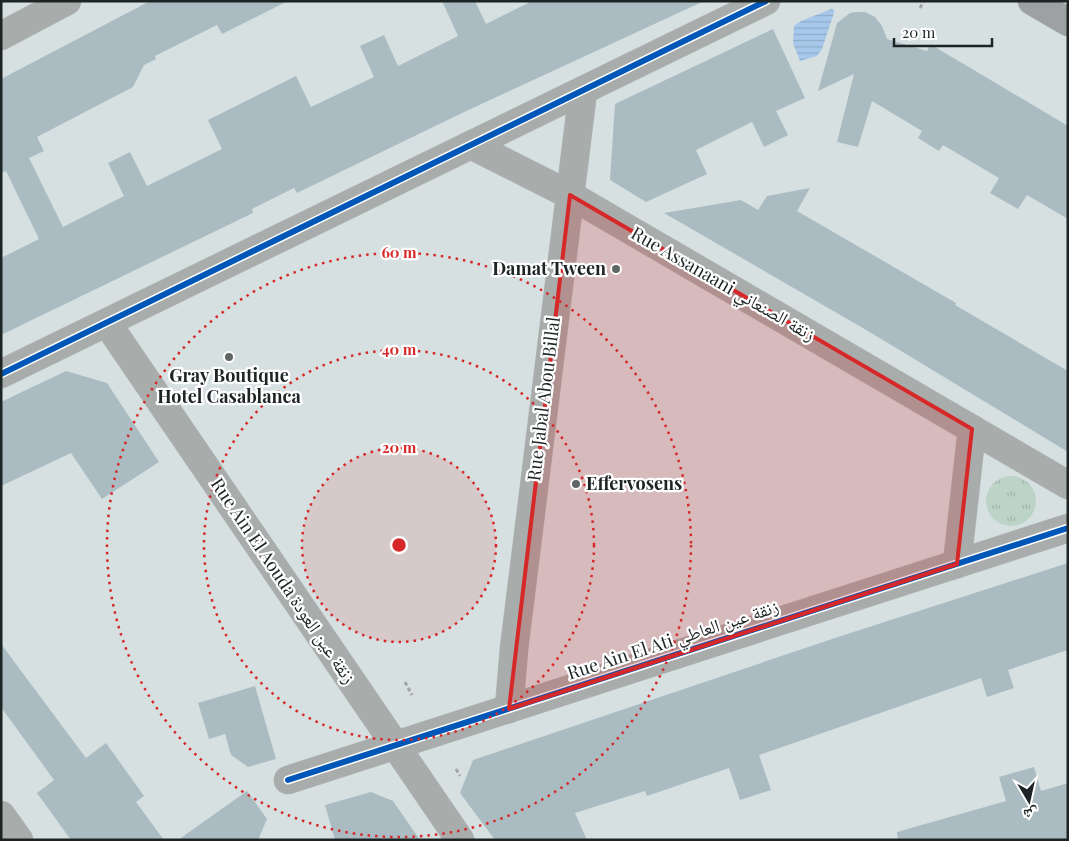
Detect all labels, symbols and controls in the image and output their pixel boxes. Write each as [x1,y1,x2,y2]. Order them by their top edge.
scale bar [894,15,992,47]
text: 20 m [902,22,936,42]
street label: Rue Assanaani زنقة الصنعاني [625,221,820,349]
text: 60 m [381,242,417,262]
place label: Damat Tween [492,256,606,280]
marker: Damat Tween [610,263,622,275]
street label: Rue Jabal Abou Billal [521,315,565,482]
text: 40 m [382,339,417,359]
marker: Gray Boutique Hotel Casablanca [223,351,235,363]
place label: Gray Boutique Hotel Casablanca [157,363,301,408]
text: 20 m [382,437,417,457]
place label: Effervosens [586,471,682,495]
street label: Rue Ain El Aouda زنقة عين العودة [206,473,362,688]
marker: Effervosens [570,478,582,490]
centre of rings [390,536,408,554]
street label: Rue Ain El Ati زنقة عين العاطي [564,594,783,688]
north arrow [1004,776,1054,826]
text: ش [1022,804,1040,825]

